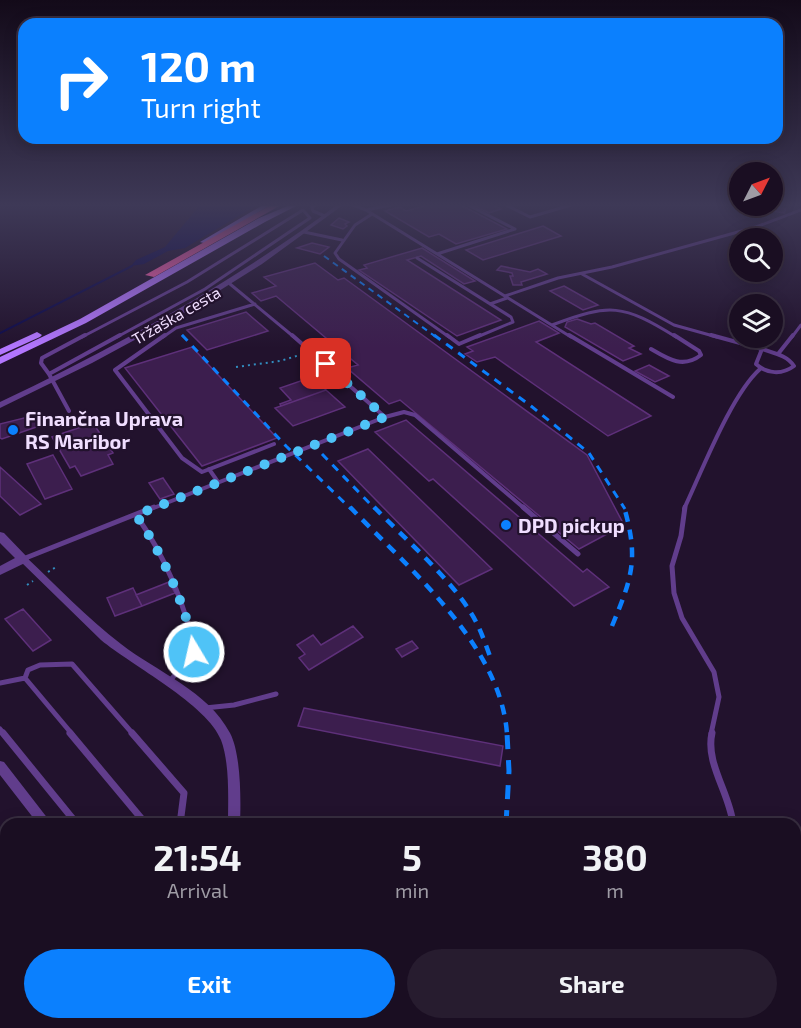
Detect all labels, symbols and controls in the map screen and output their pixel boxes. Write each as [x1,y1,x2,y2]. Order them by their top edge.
text: 120 m [141,40,256,90]
icon: right [42,42,120,120]
text: Turn right [141,91,261,123]
north arrow [729,162,783,216]
map controls [729,162,783,348]
button: search [729,228,783,282]
street label: Tržaška cesta [128,282,224,348]
button: layers [729,294,783,348]
pin [300,338,351,389]
icon: arrive [309,347,342,380]
place label: Finančna Uprava RS Maribor [25,406,183,453]
marker: Finančna Uprava RS Maribor [6,423,20,437]
place label: DPD pickup [518,513,625,537]
marker: DPD pickup [499,518,513,532]
position arrow [162,620,226,684]
text: 21:54 [153,835,242,878]
text: 5 [402,835,422,878]
text: 380 [582,835,648,878]
text: Arrival [167,878,228,902]
text: min [395,878,429,902]
text: m [606,878,624,902]
button: Exit [24,949,395,1018]
button: Share [407,949,777,1018]

